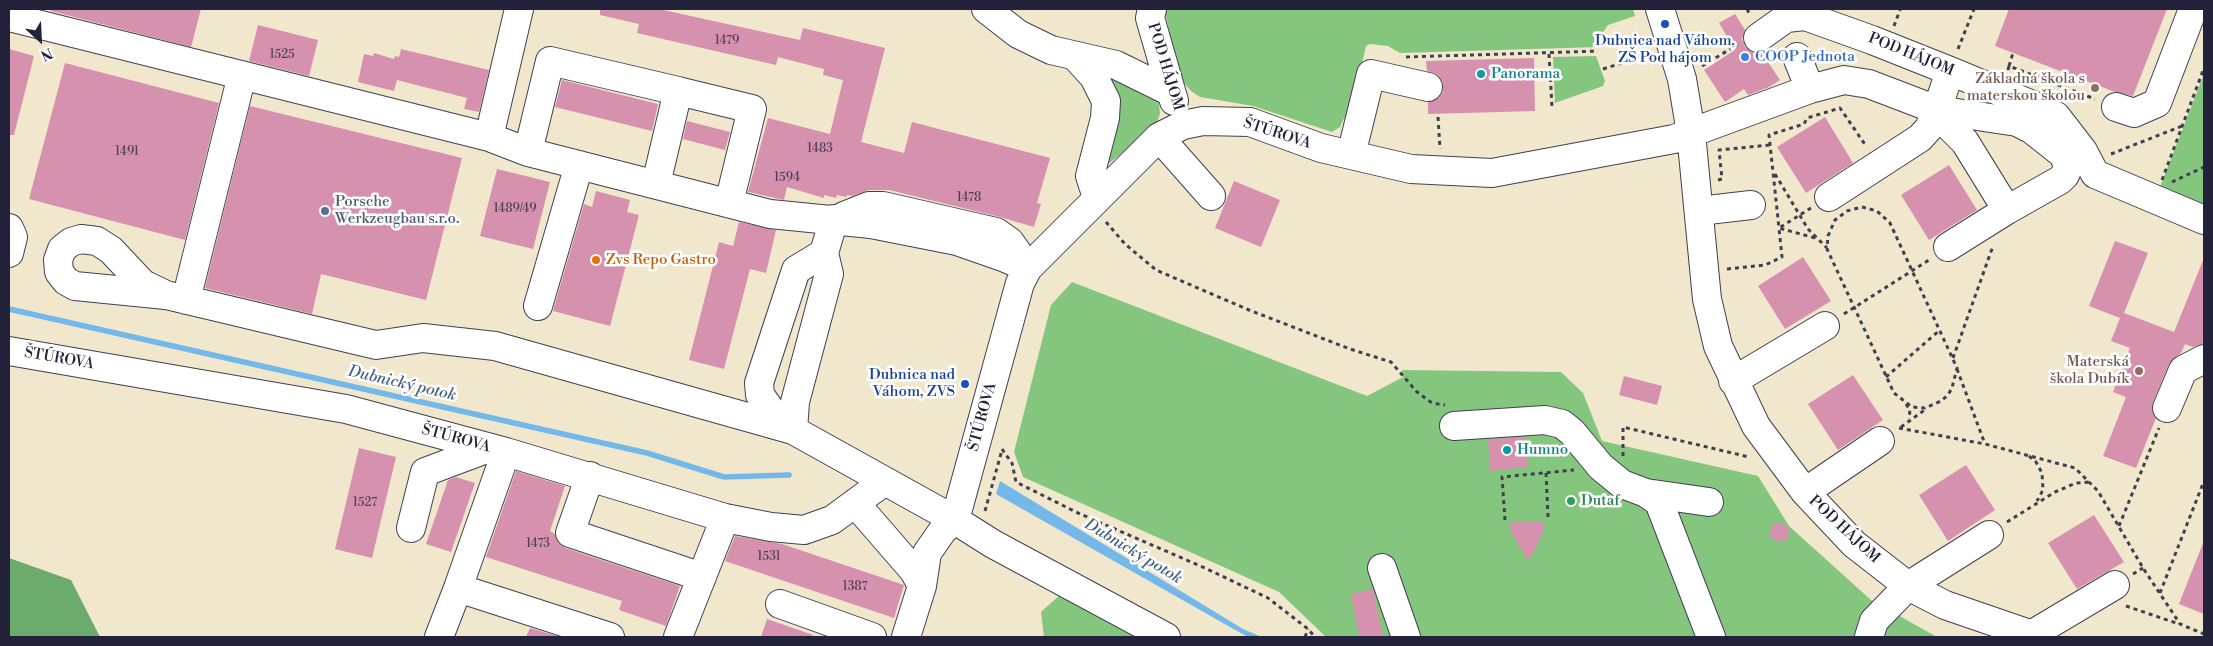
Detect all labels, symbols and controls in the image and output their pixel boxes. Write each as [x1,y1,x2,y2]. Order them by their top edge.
north arrow [15,15,65,65]
marker: Dubnica nad Váhom, ZŠ Pod hájom [1659,18,1671,30]
street label: POD HÁJOM [1143,21,1187,113]
street label: POD HÁJOM [1865,30,1957,80]
place label: Dubnica nad Váhom, ZŠ Pod hájom [1595,32,1735,67]
house number: 1479 [715,34,739,48]
text: N [38,43,55,64]
house number: 1525 [269,48,295,62]
place label: COOP Jednota [1755,48,1855,66]
marker: COOP Jednota [1739,51,1751,63]
place label: Panorama [1491,65,1560,83]
marker: Panorama [1475,68,1487,80]
place label: Základná škola s materskou školou [1967,70,2085,105]
marker: Základná škola s materskou školou [2089,82,2101,94]
street label: ŠTÚROVA [1241,115,1313,153]
house number: 1483 [807,142,833,156]
house number: 1491 [115,145,139,159]
house number: 1594 [774,171,800,185]
house number: 1478 [957,191,981,205]
place label: Porsche Werkzeugbau s.r.o. [335,193,459,228]
house number: 1489/49 [493,202,537,216]
marker: Porsche Werkzeugbau s.r.o. [319,205,331,217]
place label: Zvs Repo Gastro [606,251,716,269]
marker: Zvs Repo Gastro [590,254,602,266]
street label: ŠTÚROVA [23,344,95,374]
place label: Materská škola Dubík [2050,353,2129,388]
water label: Dubnický potok [346,362,458,406]
marker: Materská škola Dubík [2133,365,2145,377]
place label: Dubnica nad Váhom, ZVS [869,366,955,401]
marker: Dubnica nad Váhom, ZVS [959,378,971,390]
street label: ŠTÚROVA [965,381,1001,453]
street label: ŠTÚROVA [420,421,492,457]
place label: Humno [1517,441,1568,459]
marker: Humno [1501,444,1513,456]
place label: Dutaf [1581,492,1620,510]
street label: POD HÁJOM [1805,492,1883,568]
marker: Dutaf [1565,495,1577,507]
house number: 1527 [353,496,377,510]
water label: Dubnický potok [1081,515,1185,589]
house number: 1473 [526,537,550,551]
house number: 1531 [757,550,781,564]
house number: 1387 [842,580,868,594]

